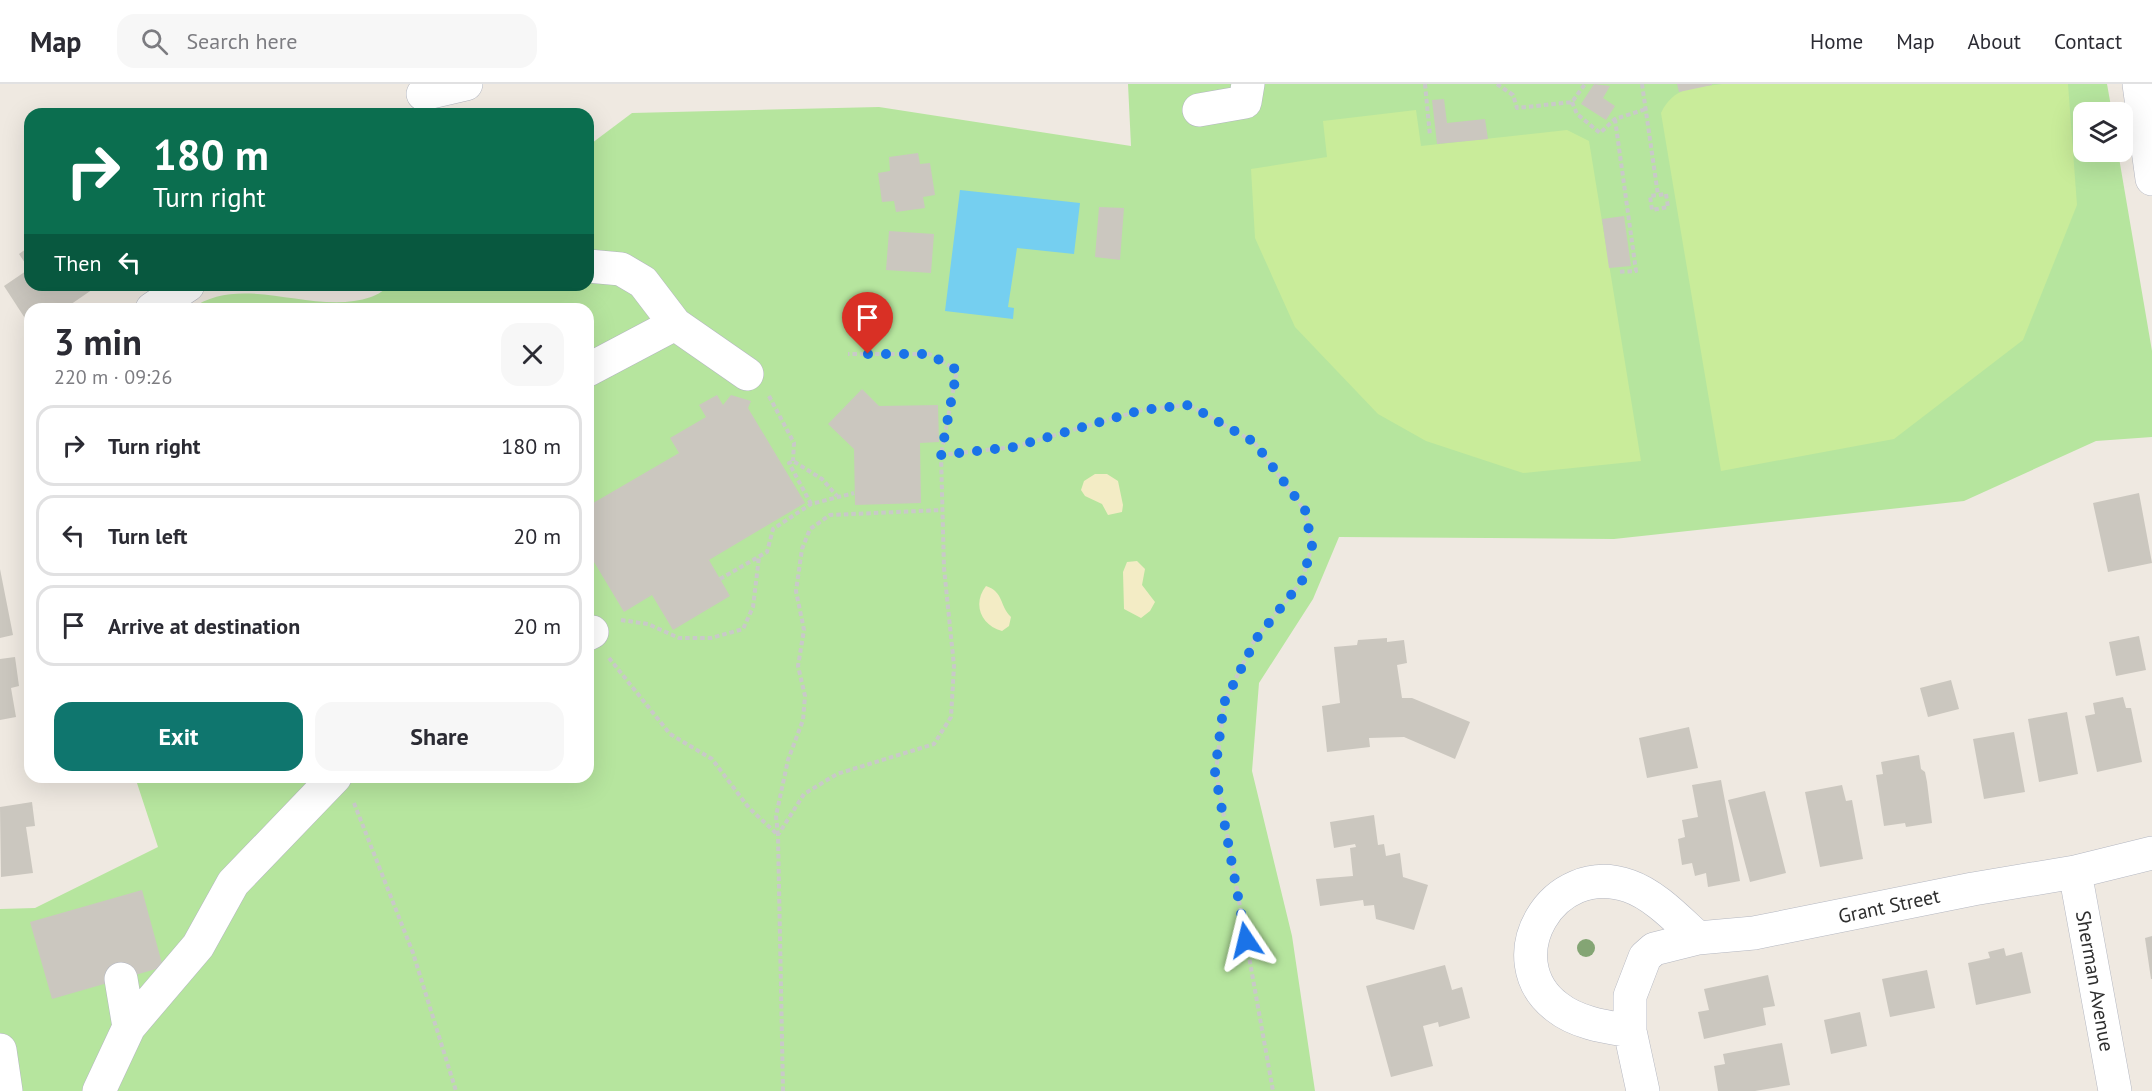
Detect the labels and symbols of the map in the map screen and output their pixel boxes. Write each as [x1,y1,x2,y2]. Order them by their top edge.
pin [842,292,893,354]
street label: Grant Street [1836,883,1942,929]
position arrow [1214,908,1278,972]
street label: Sherman Avenue [2070,908,2120,1054]

